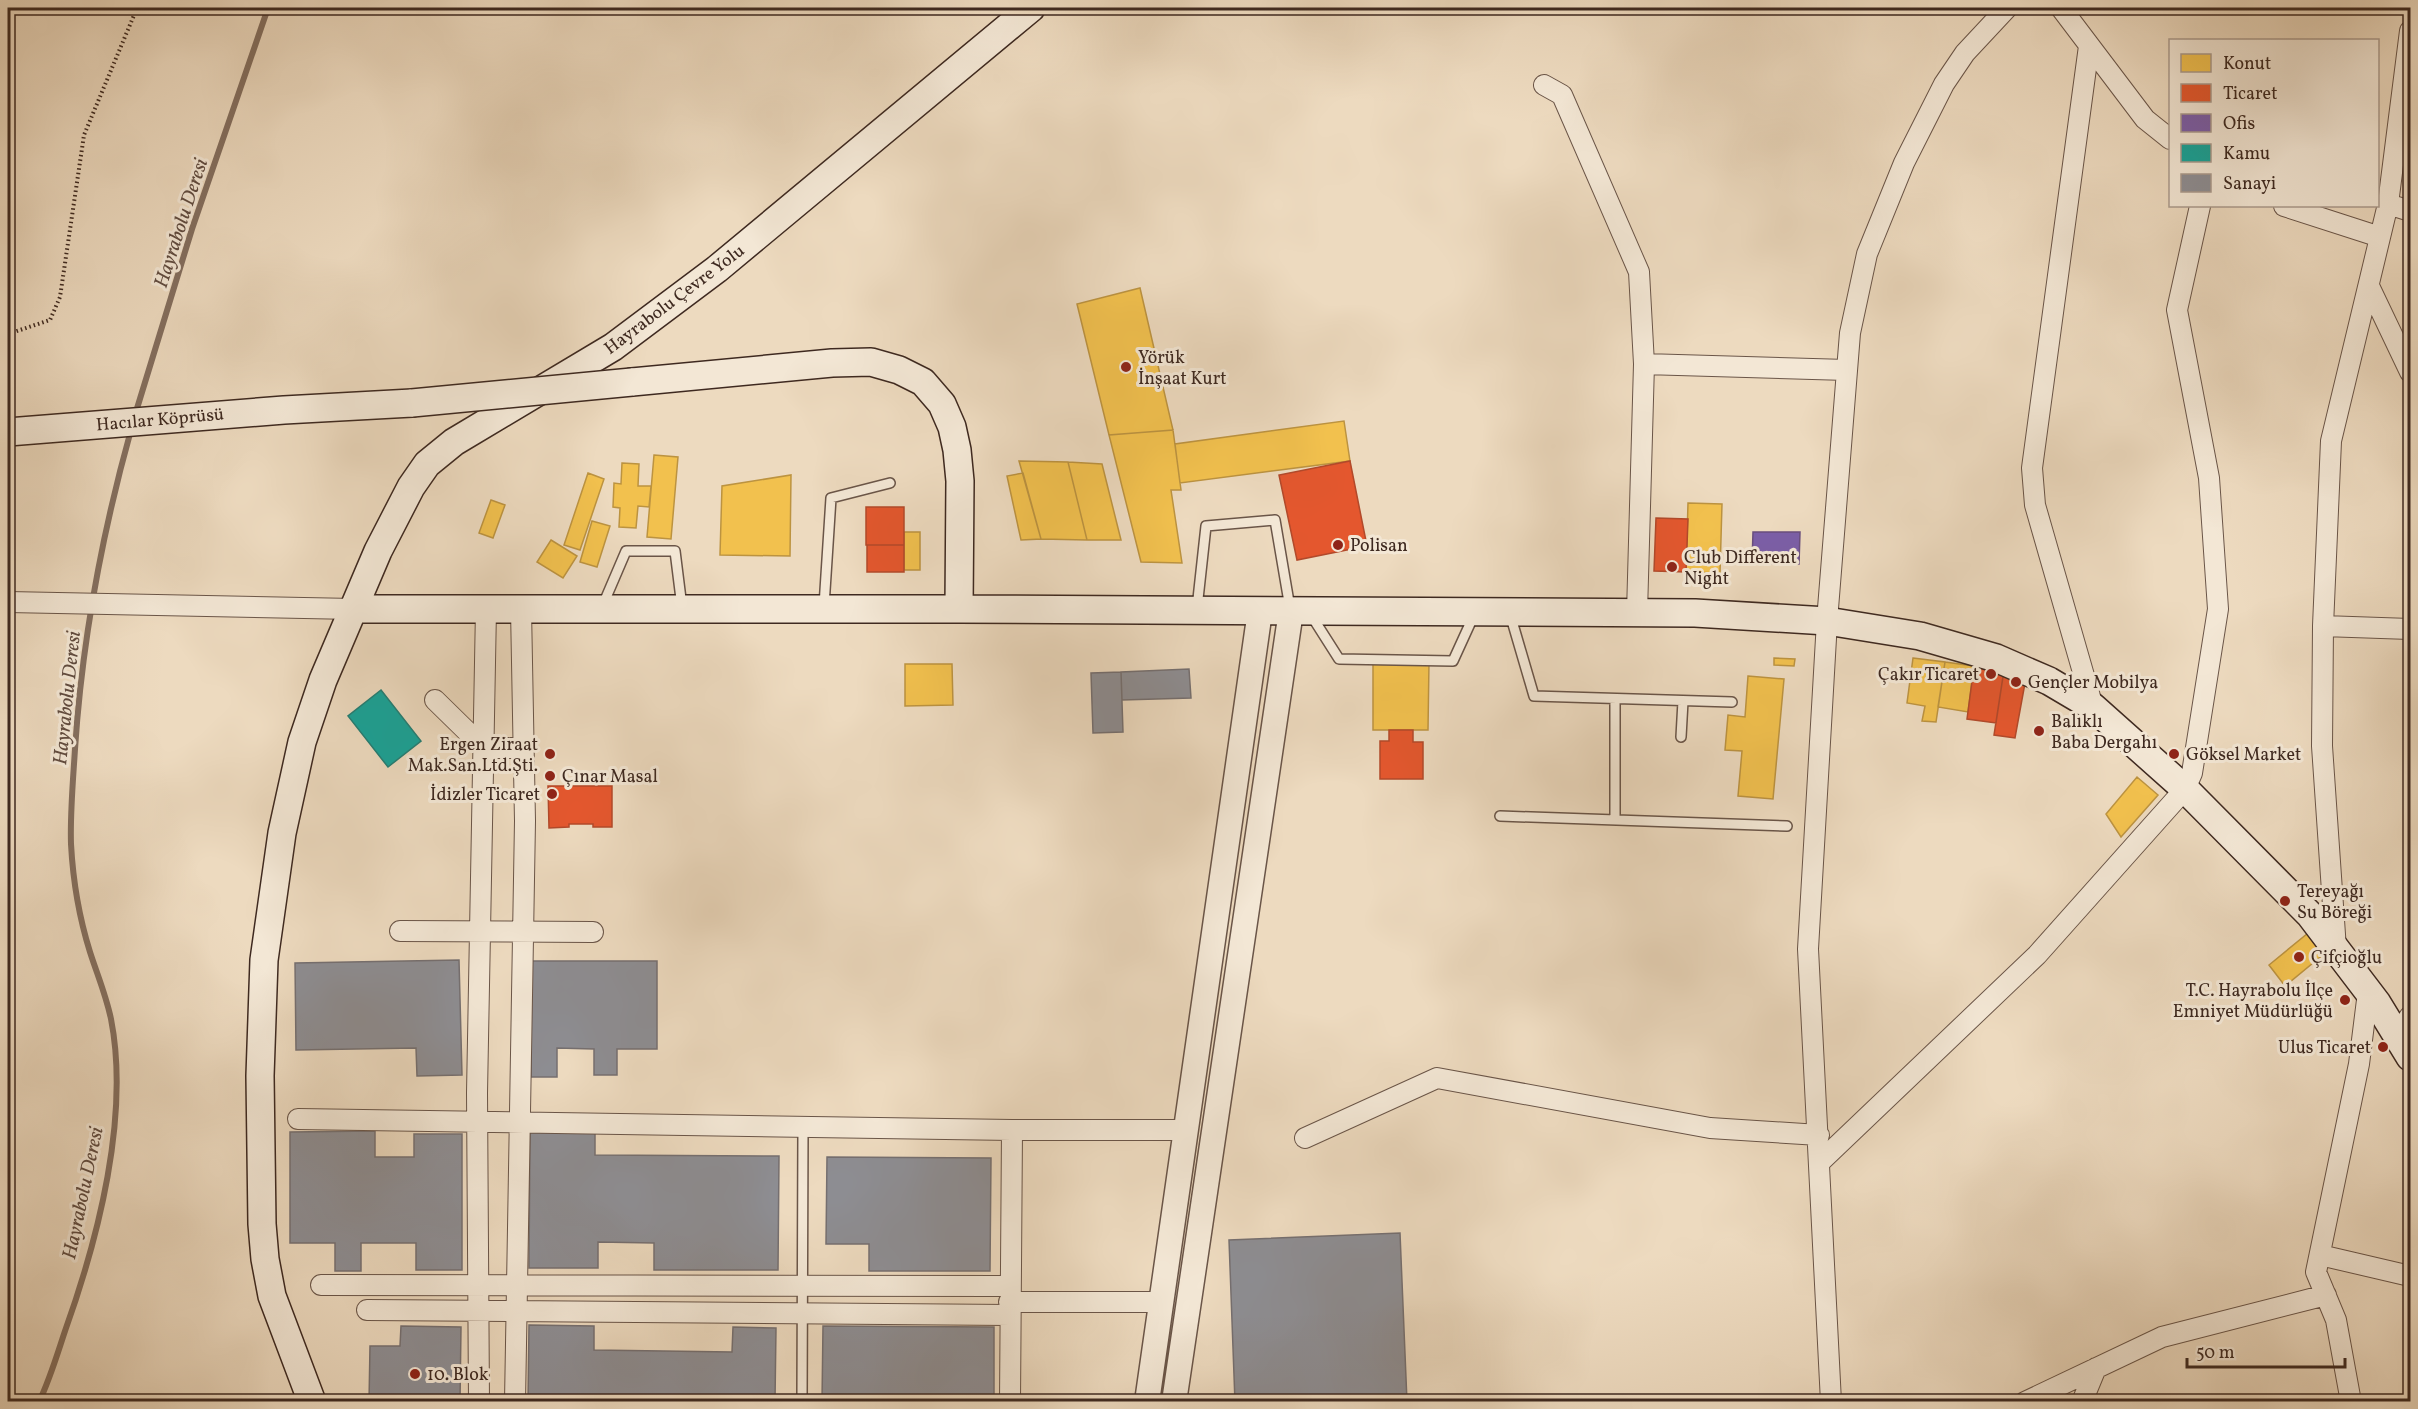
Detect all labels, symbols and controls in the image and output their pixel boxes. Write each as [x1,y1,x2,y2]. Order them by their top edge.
legend [2169,39,2379,207]
text: Konut [2223,52,2271,77]
text: Ticaret [2223,82,2277,107]
text: Ofis [2223,112,2255,137]
text: Kamu [2223,142,2270,167]
water label: Hayrabolu Deresi [148,154,216,292]
text: Sanayi [2223,172,2276,197]
street label: Hayrabolu Çevre Yolu [599,239,750,361]
place label: Yörük İnşaat Kurt [1138,346,1227,392]
marker: Yörük İnşaat Kurt [1119,360,1133,374]
street label: Hacılar Köprüsü [95,402,225,439]
place label: Polisan [1350,534,1408,559]
marker: Polisan [1331,538,1345,552]
place label: Club Different Night [1684,546,1797,592]
marker: Club Different Night [1665,560,1679,574]
water label: Hayrabolu Deresi [47,629,89,767]
place label: Çakır Ticaret [1878,663,1979,688]
marker: Çakır Ticaret [1984,667,1998,681]
place label: Gençler Mobilya [2028,671,2158,696]
marker: Gençler Mobilya [2009,675,2023,689]
place label: Balıklı Baba Dergahı [2051,710,2157,756]
marker: Balıklı Baba Dergahı [2032,724,2046,738]
place label: Ergen Ziraat Mak.San.Ltd.Şti. [408,733,538,779]
place label: Göksel Market [2186,743,2301,768]
marker: Ergen Ziraat Mak.San.Ltd.Şti. [543,747,557,761]
marker: Göksel Market [2167,747,2181,761]
place label: Çınar Masal [562,765,658,790]
marker: Çınar Masal [543,769,557,783]
place label: İdizler Ticaret [430,783,540,808]
marker: İdizler Ticaret [545,787,559,801]
place label: Tereyağı Su Böreği [2297,880,2372,926]
marker: Tereyağı Su Böreği [2278,894,2292,908]
place label: Çifçioğlu [2311,946,2382,971]
marker: Çifçioğlu [2292,950,2306,964]
place label: T.C. Hayrabolu İlçe Emniyet Müdürlüğü [2173,979,2333,1025]
marker: T.C. Hayrabolu İlçe Emniyet Müdürlüğü [2338,993,2352,1007]
place label: Ulus Ticaret [2278,1036,2371,1061]
marker: Ulus Ticaret [2376,1040,2390,1054]
water label: Hayrabolu Deresi [56,1124,112,1262]
scale bar [2187,1331,2344,1369]
text: 50 m [2196,1341,2235,1366]
place label: 10. Blok [427,1363,489,1388]
marker: 10. Blok [408,1367,422,1381]

